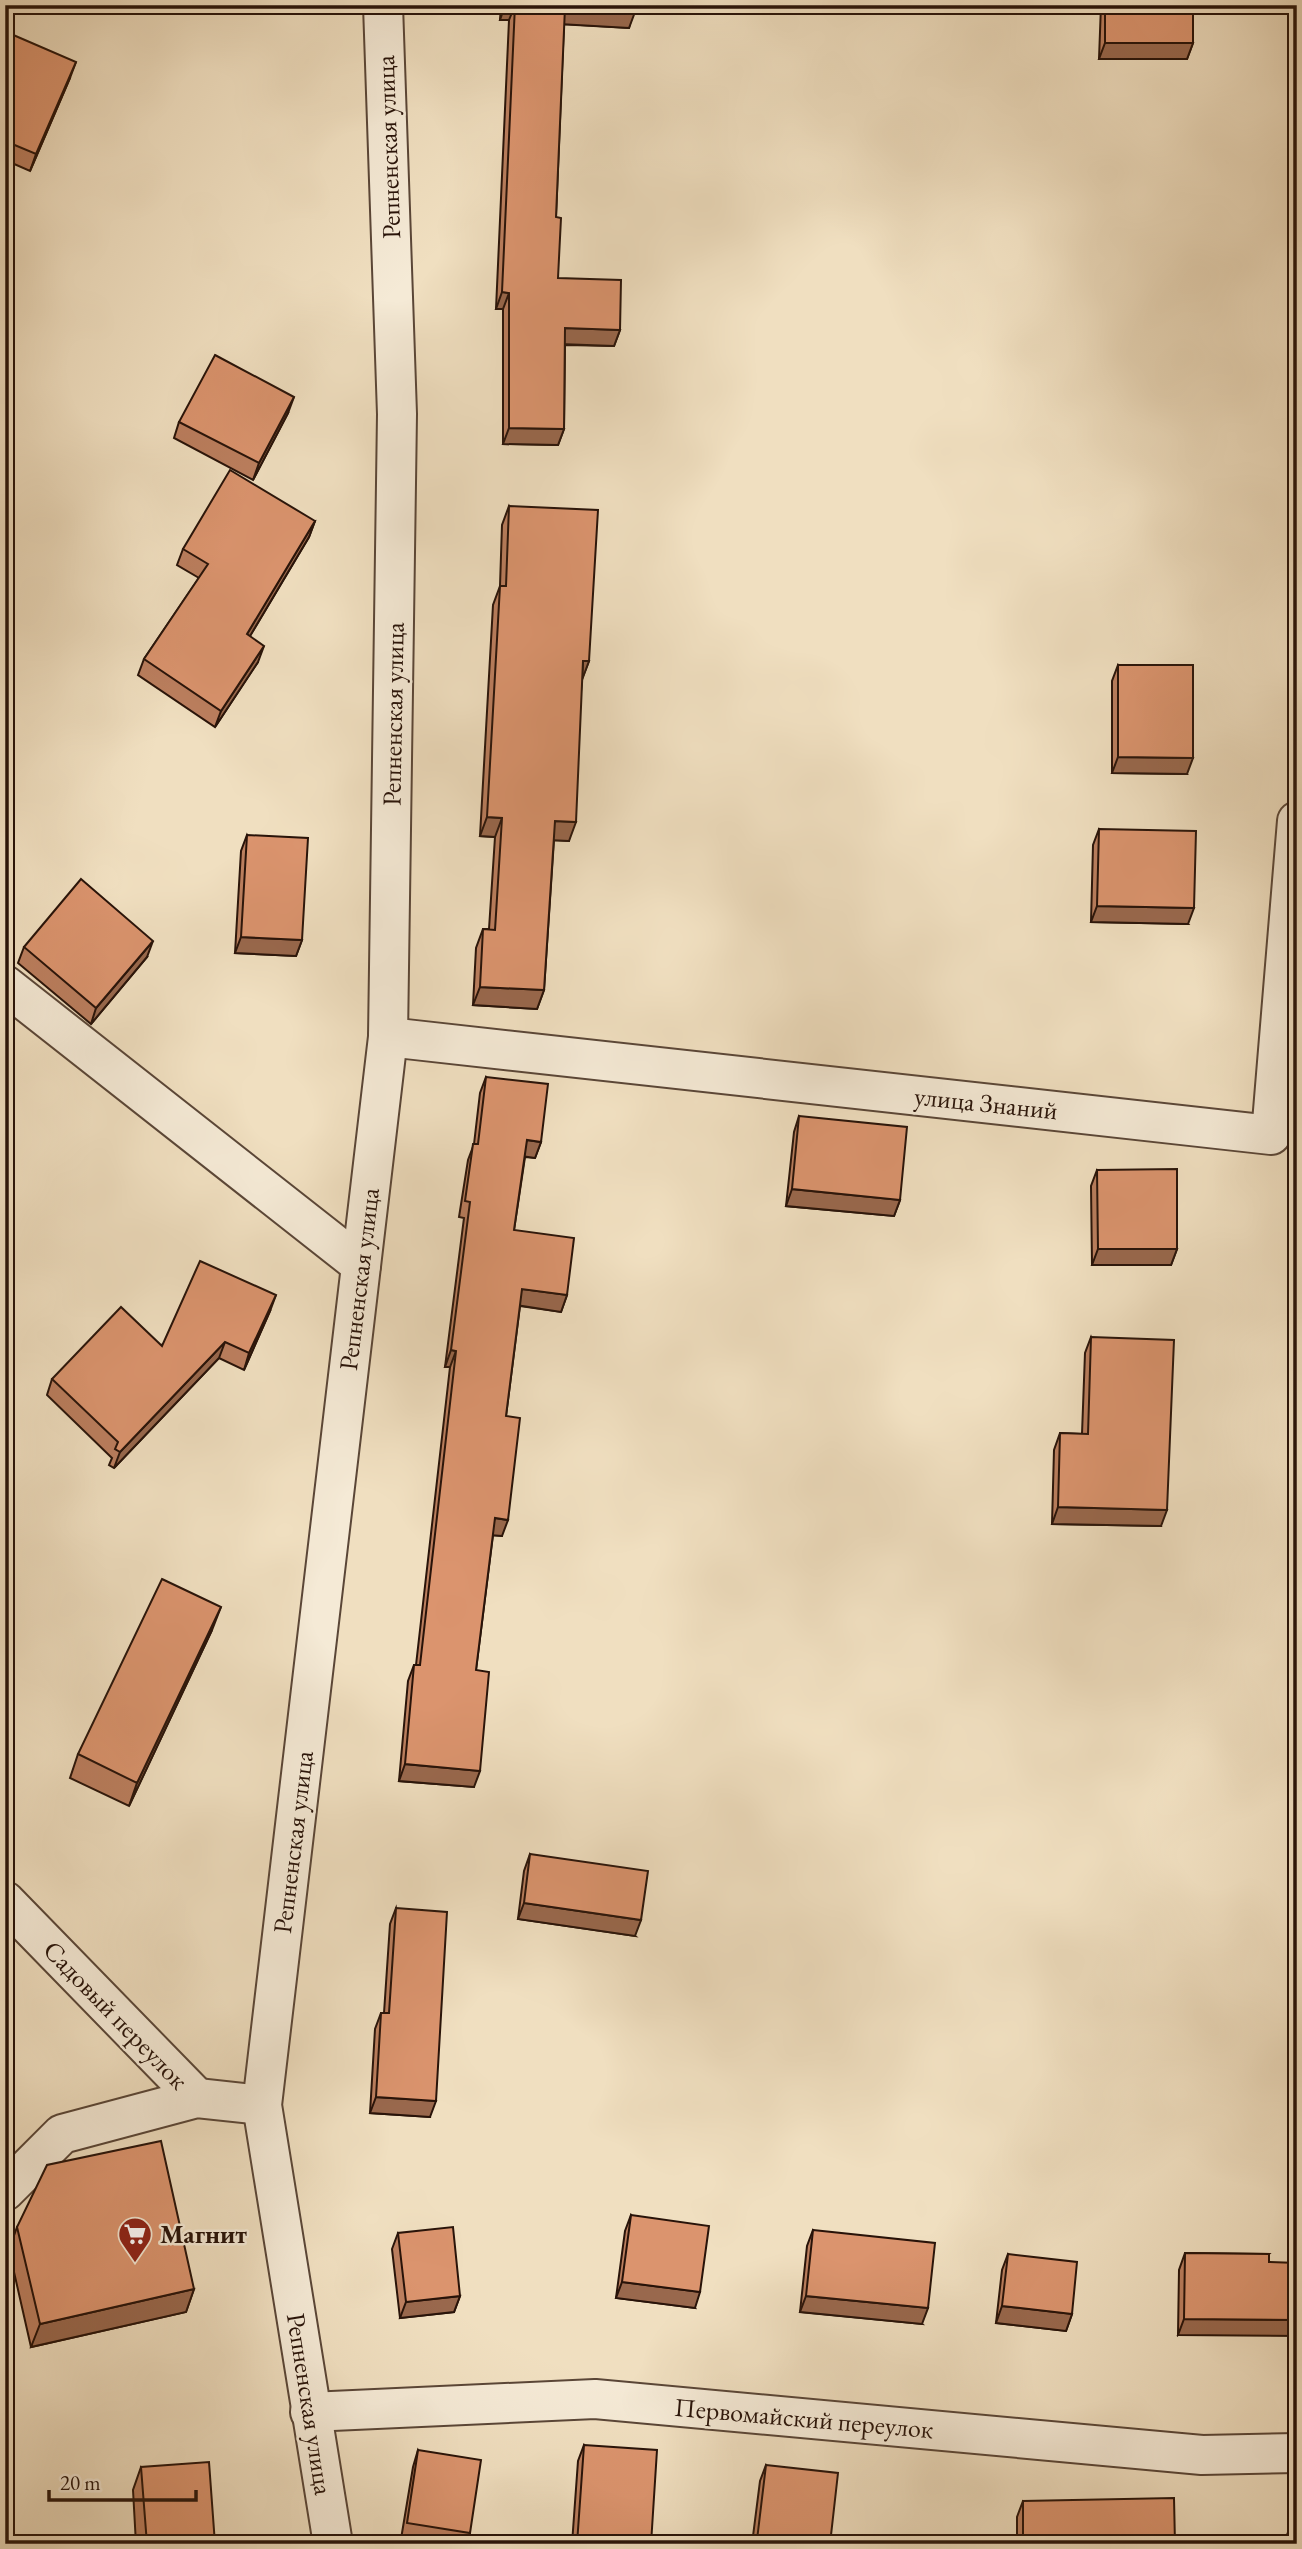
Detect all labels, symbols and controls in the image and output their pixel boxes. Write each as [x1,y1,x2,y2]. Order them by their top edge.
street label: Репненская улица [368,54,408,239]
street label: Репненская улица [374,621,412,806]
street label: улица Знаний [913,1079,1060,1127]
street label: Репненская улица [331,1185,387,1372]
street label: Репненская улица [265,1748,321,1935]
street label: Садовый переулок [36,1933,196,2097]
supermarket icon: Магнит [116,2215,154,2264]
place label: Магнит [160,2217,247,2251]
street label: Репненская улица [279,2311,341,2498]
street label: Первомайский переулок [673,2390,935,2446]
scale bar [49,2458,196,2502]
text: 20 m [60,2469,101,2496]

